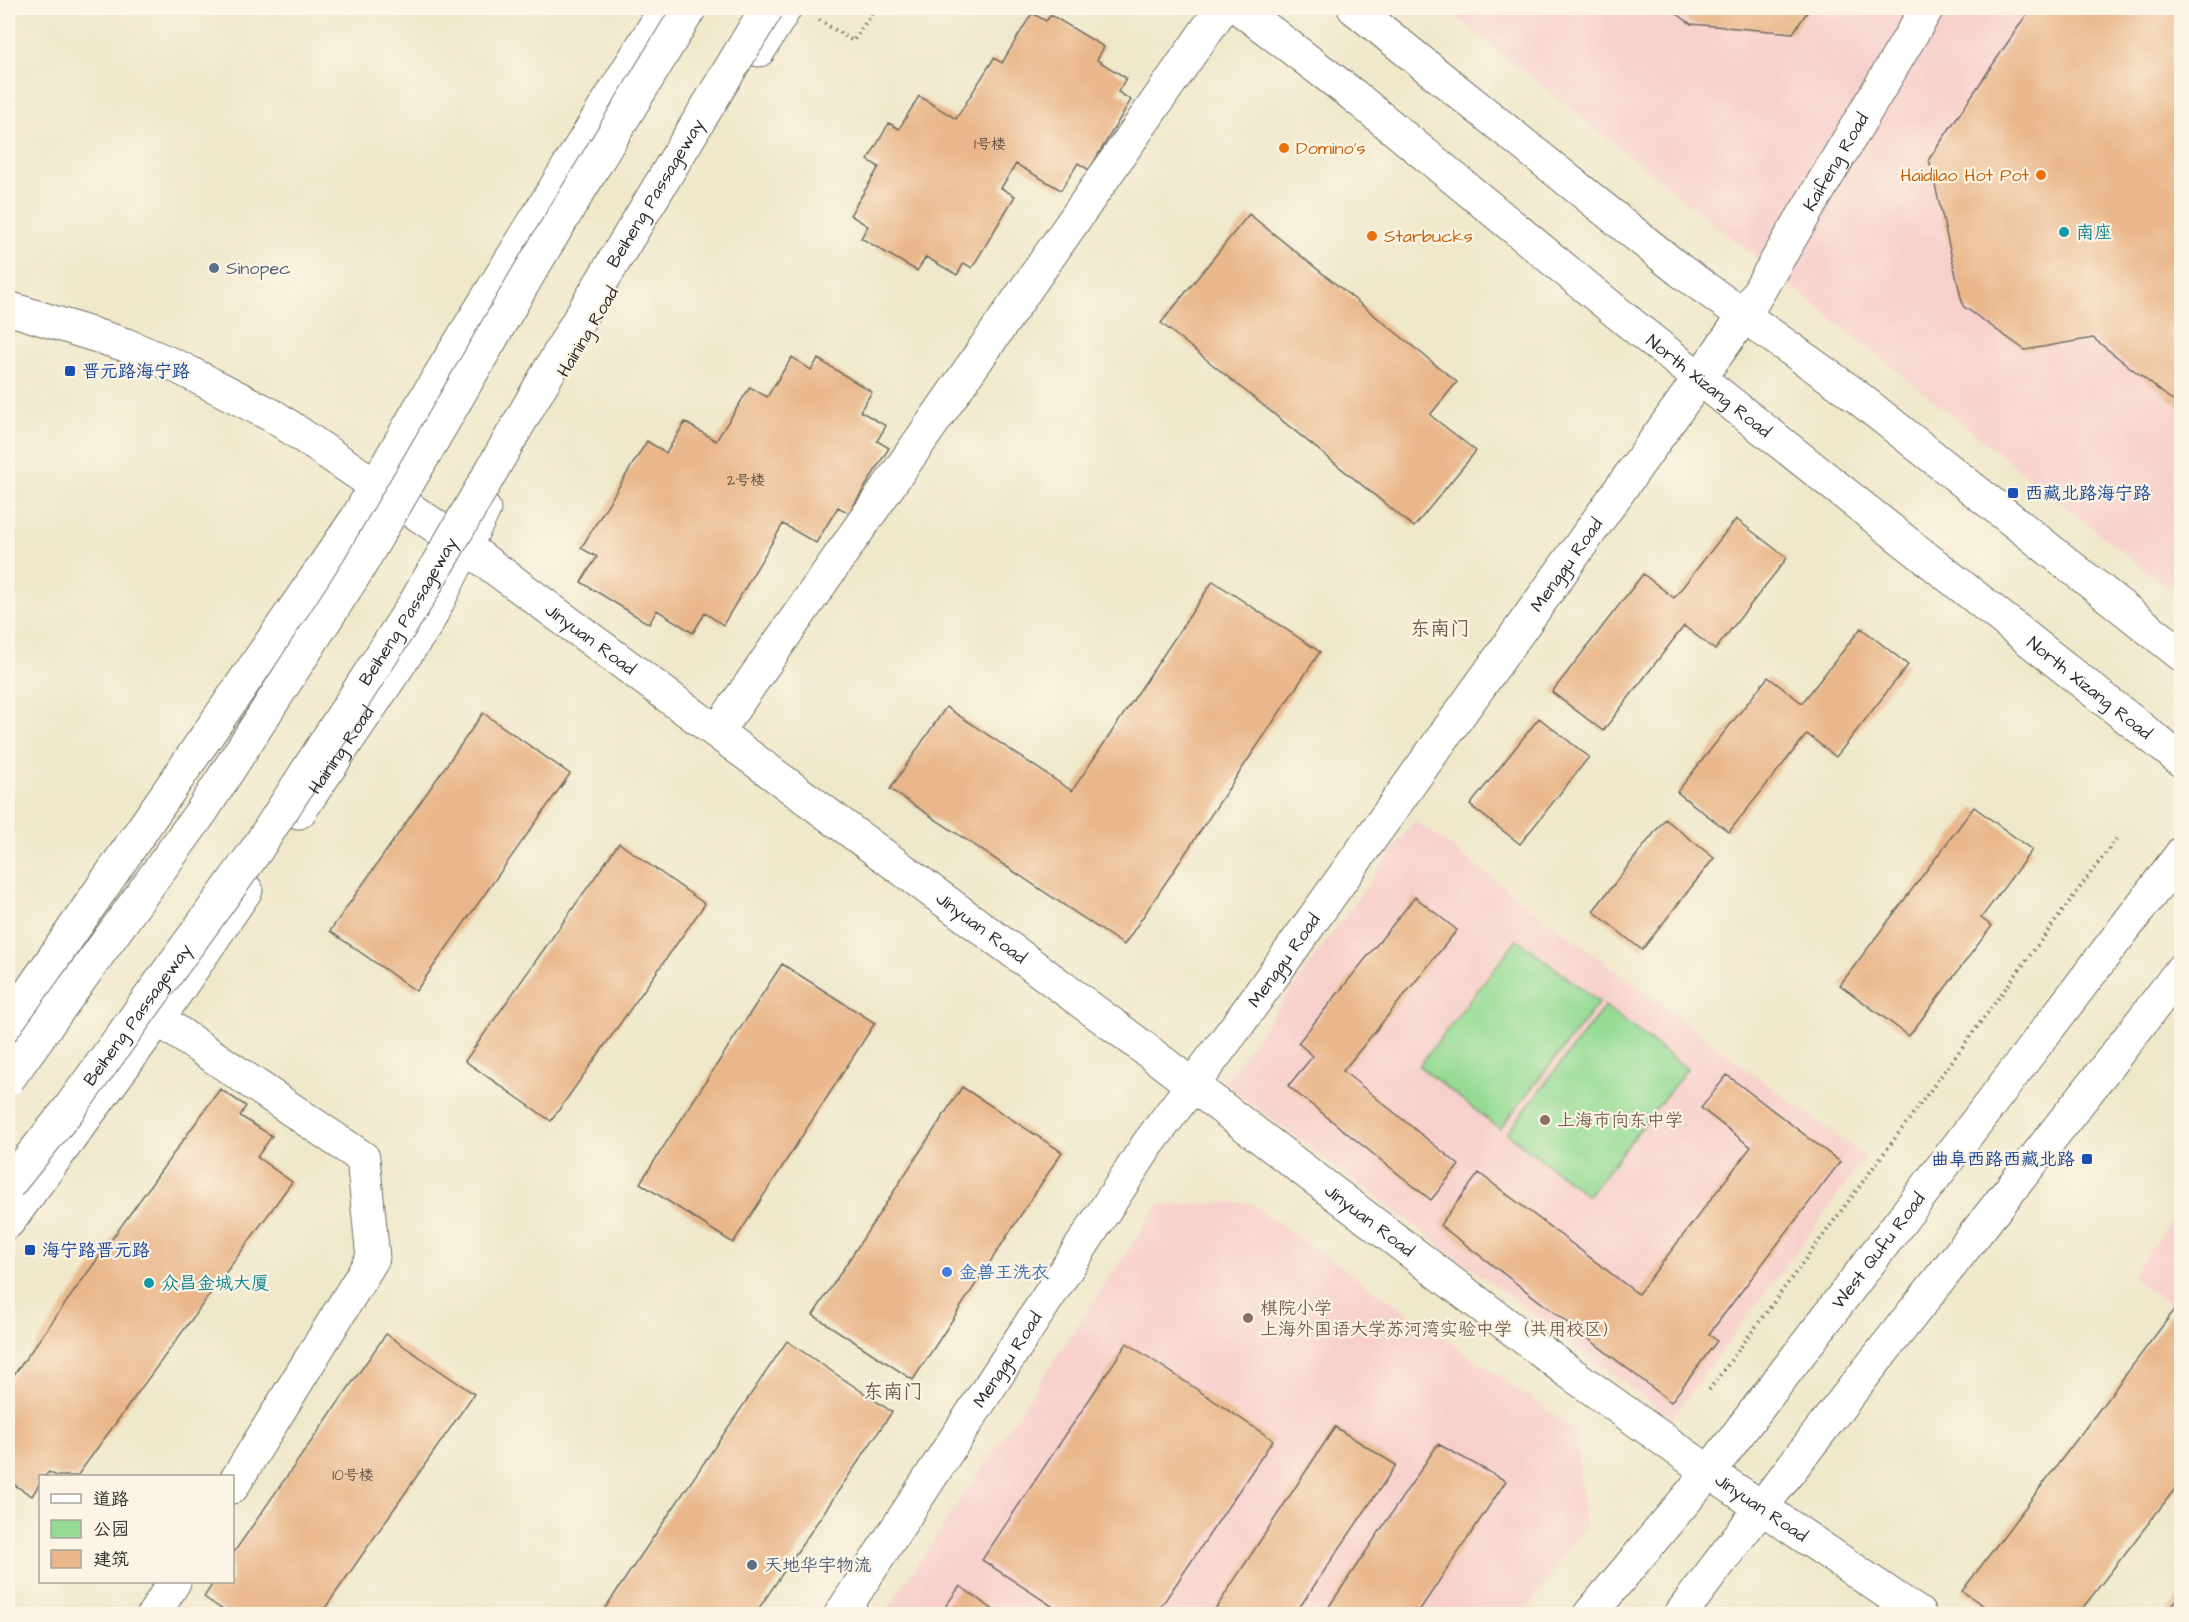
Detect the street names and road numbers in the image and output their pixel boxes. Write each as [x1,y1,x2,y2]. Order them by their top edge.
street label: Kaifeng Road [1797,108,1875,216]
street label: Beiheng Passageway [601,114,711,272]
street label: Haining Road [551,282,626,382]
street label: North Xizang Road [1641,328,1777,443]
street label: Menggu Road [1524,513,1608,617]
street label: Beiheng Passageway [353,532,464,690]
street label: Jinyuan Road [540,597,641,681]
street label: North Xizang Road [2022,630,2157,745]
street label: Haining Road [302,701,380,799]
street label: Jinyuan Road [931,886,1032,970]
street label: Menggu Road [1242,908,1326,1012]
street label: Beiheng Passageway [77,938,198,1091]
street label: Jinyuan Road [1319,1178,1420,1263]
street label: West Qufu Road [1826,1187,1931,1314]
street label: Menggu Road [967,1307,1048,1412]
street label: Jinyuan Road [1710,1467,1813,1548]

